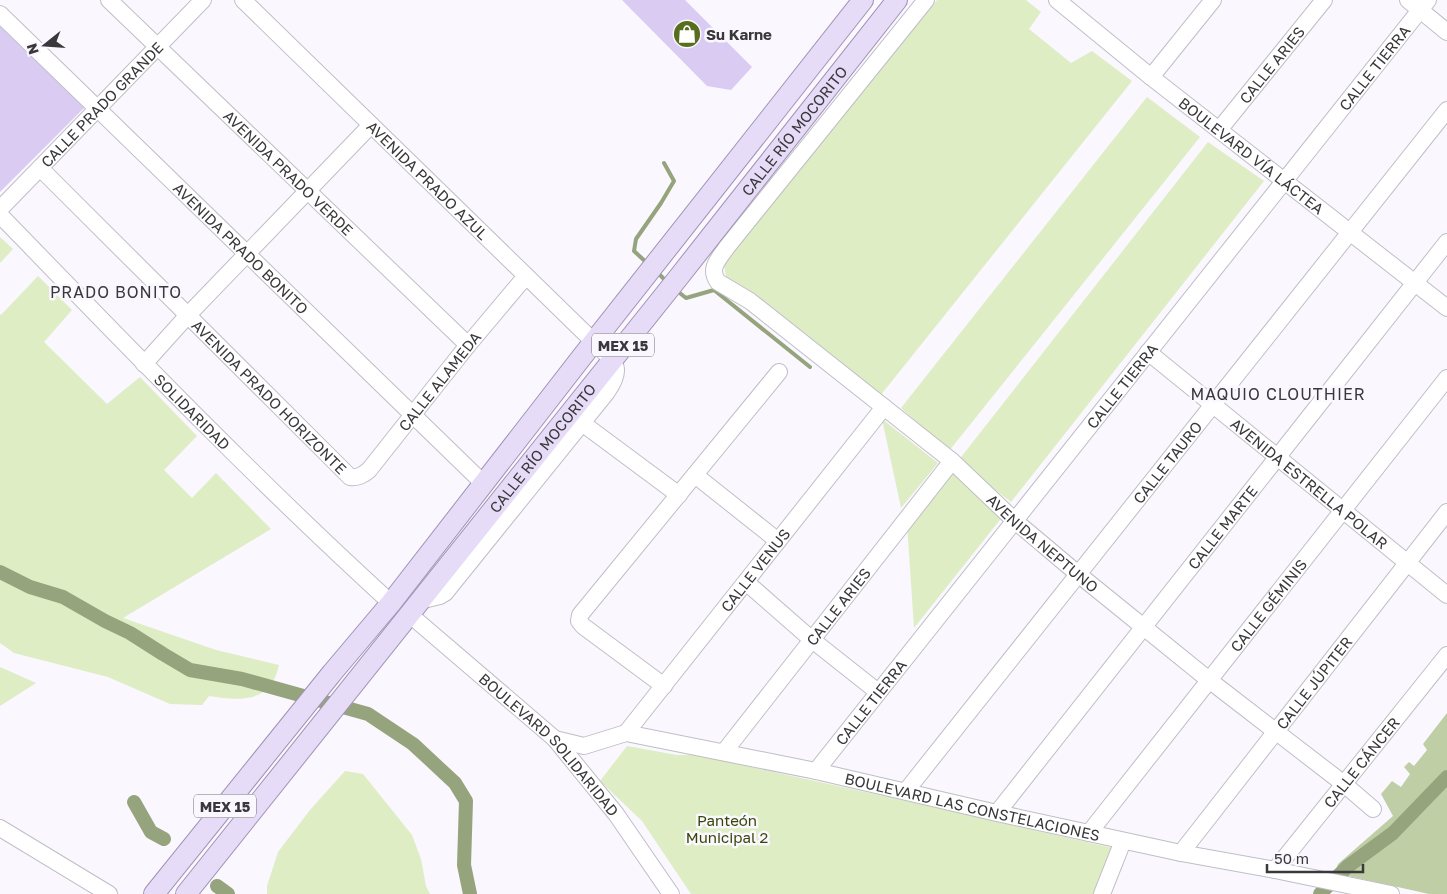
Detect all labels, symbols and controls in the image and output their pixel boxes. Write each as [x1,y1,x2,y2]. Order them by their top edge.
shop icon: Su Karne [672,19,702,49]
north arrow [20,20,70,70]
street label: CALLE TIERRA [1335,21,1414,114]
street label: CALLE ARIES [1235,23,1308,107]
place label: Su Karne [706,25,772,43]
street label: CALLE PRADO GRANDE [37,38,167,171]
text: N [22,41,42,57]
street label: CALLE RÍO MOCORITO [737,62,851,199]
street label: BOULEVARD VÍA LÁCTEA [1175,93,1328,218]
street label: AVENIDA PRADO VERDE [220,106,357,239]
street label: AVENIDA PRADO AZUL [363,117,492,243]
street label: AVENIDA PRADO BONITO [170,179,312,318]
district label: PRADO BONITO [50,282,182,302]
street label: AVENIDA PRADO HORIZONTE [188,316,350,478]
street label: CALLE ALAMEDA [395,328,484,434]
road number: MEX 15 [592,334,654,356]
street label: CALLE TIERRA [1083,339,1161,432]
street label: SOLIDARIDAD [151,370,234,453]
street label: CALLE RÍO MOCORITO [485,380,599,516]
district label: MAQUIO CLOUTHIER [1190,384,1366,404]
street label: AVENIDA ESTRELLA POLAR [1227,414,1392,552]
street label: CALLE TAURO [1129,417,1205,507]
street label: CALLE MARTE [1184,482,1261,573]
street label: AVENIDA NEPTUNO [983,490,1102,596]
street label: CALLE VENUS [717,525,794,615]
street label: CALLE GÉMINIS [1226,555,1310,655]
street label: CALLE ARIES [802,564,874,649]
street label: CALLE JÚPITER [1272,633,1356,733]
street label: CALLE TIERRA [831,656,910,748]
street label: BOULEVARD SOLIDARIDAD [476,669,623,819]
street label: CALLE CÁNCER [1320,713,1403,811]
street label: BOULEVARD LAS CONSTELACIONES [843,769,1102,844]
road number: MEX 15 [194,794,256,818]
park label: Panteón Municipal 2 [686,811,768,846]
scale bar [1267,842,1363,874]
text: 50 m [1274,849,1309,867]

